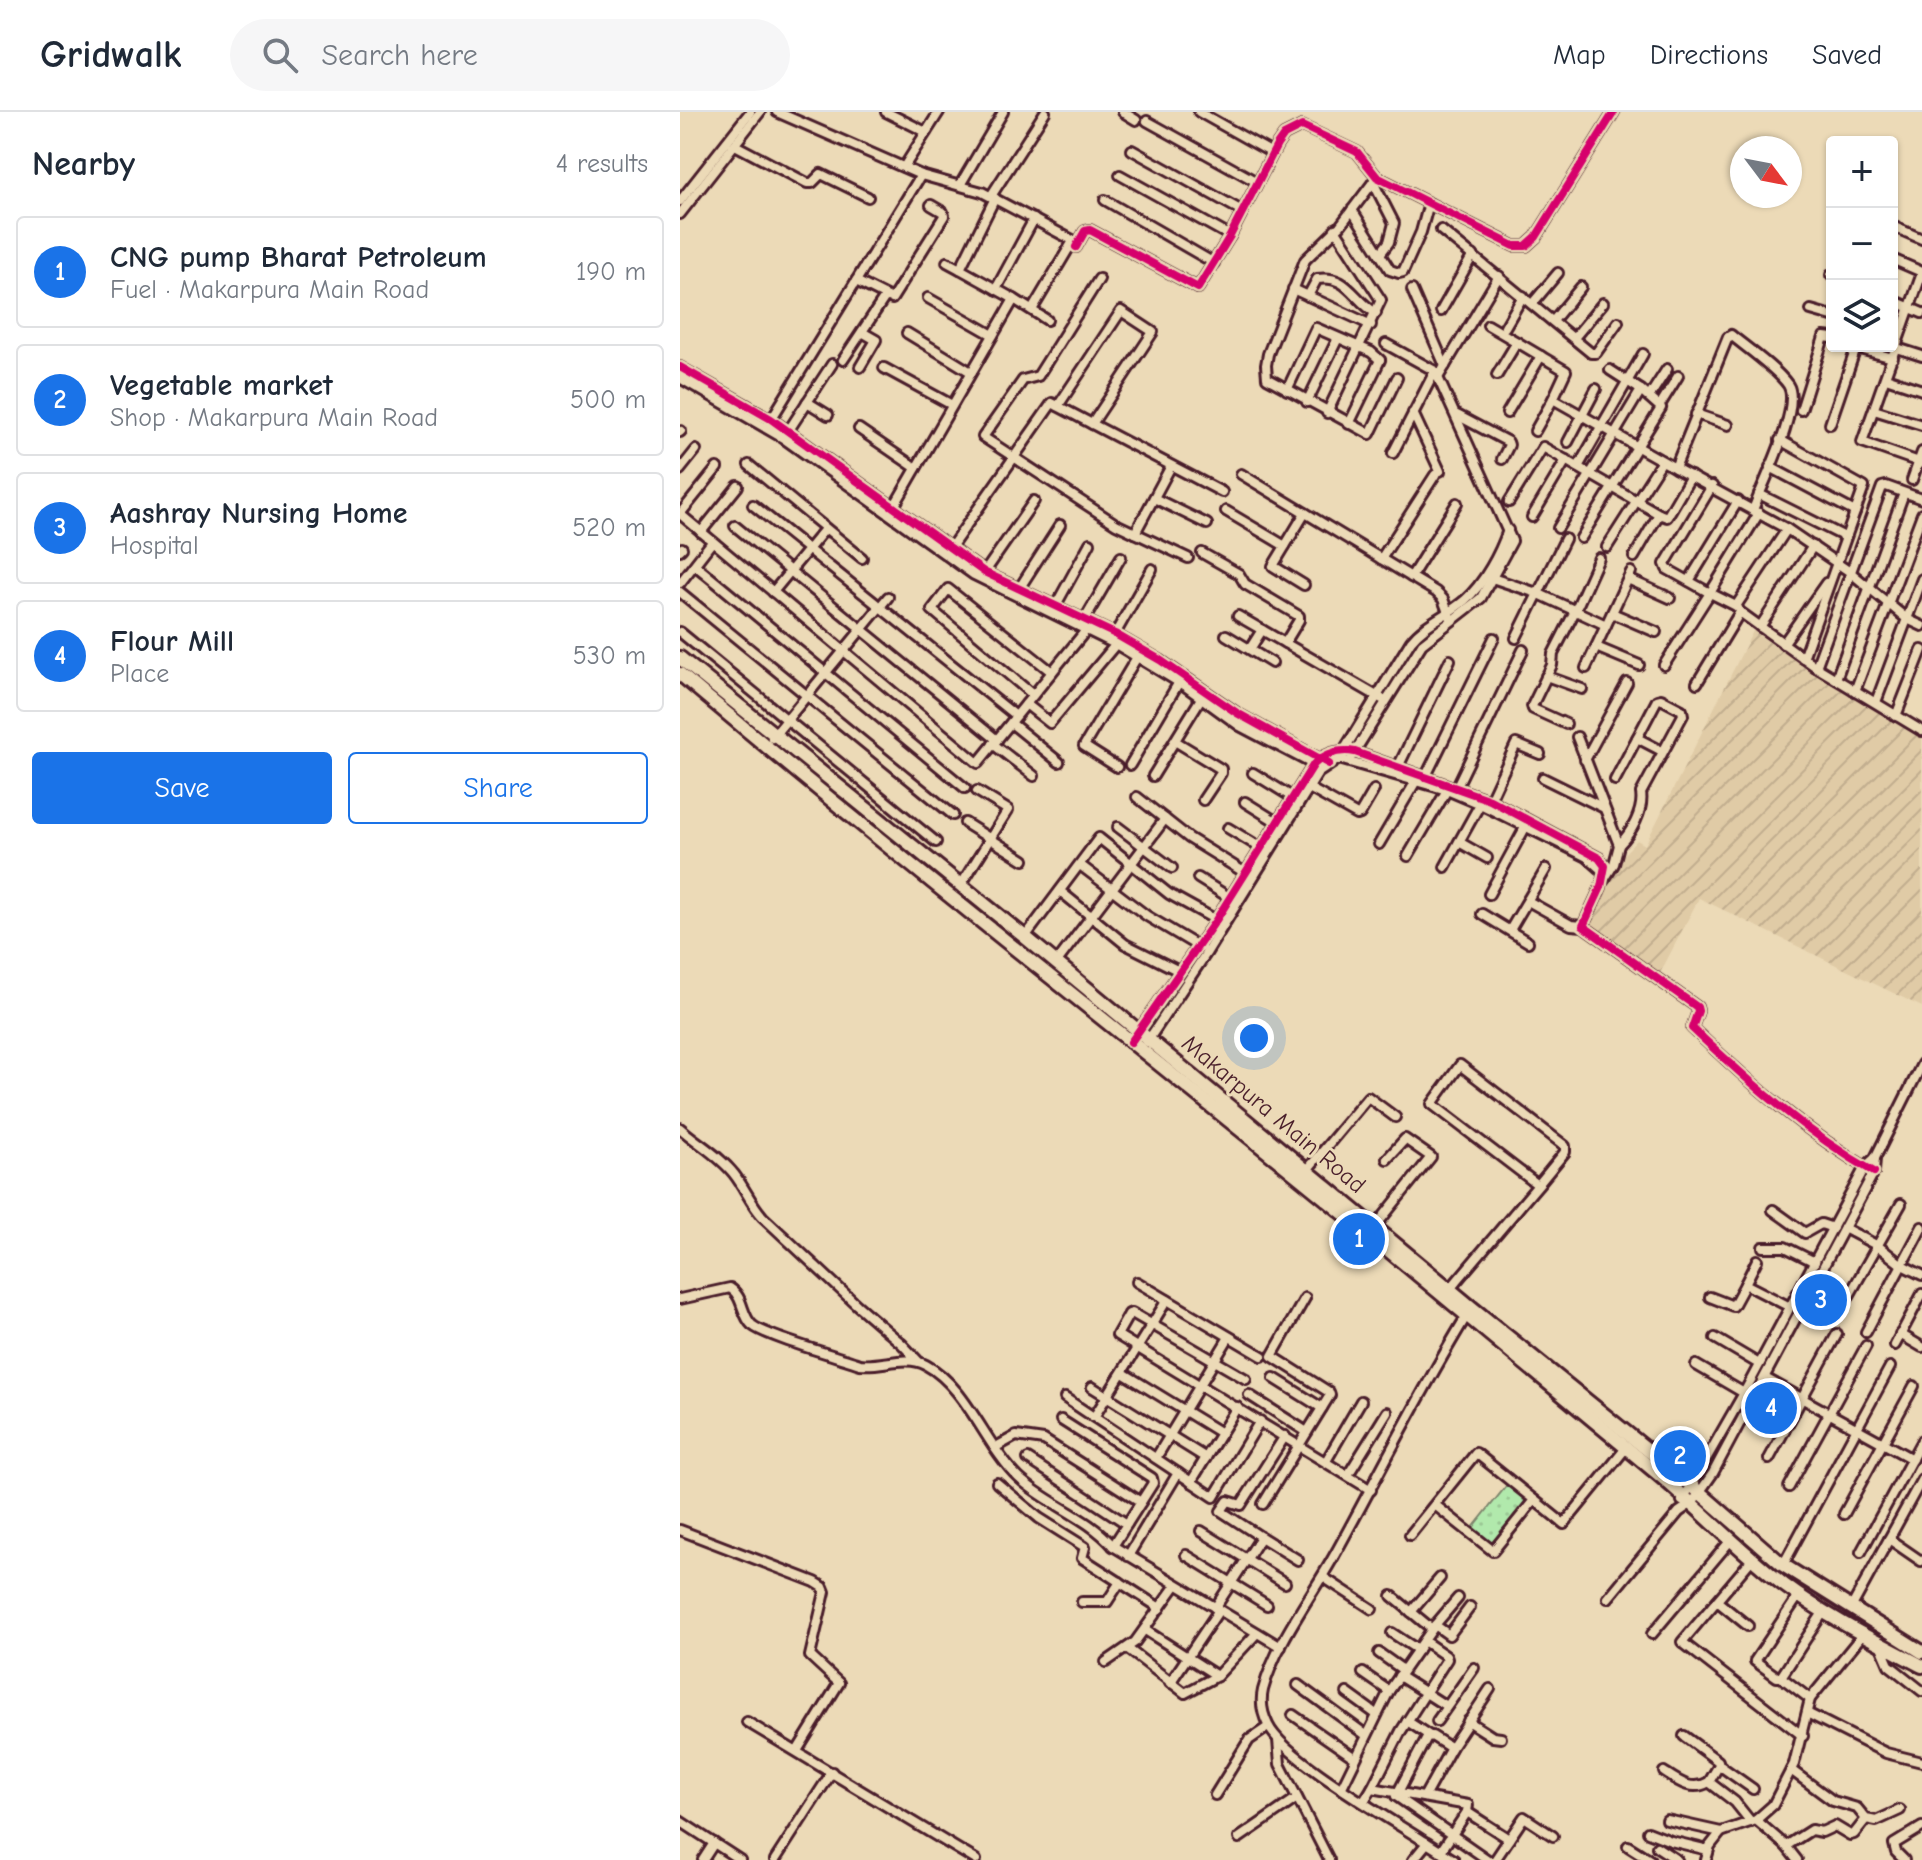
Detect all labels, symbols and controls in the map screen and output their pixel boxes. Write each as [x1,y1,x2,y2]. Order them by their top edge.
search box [230,19,790,91]
text: Gridwalk [40,33,182,77]
icon: search [258,33,302,77]
text: Search here [322,38,478,73]
text: Map [1553,39,1606,71]
text: Directions [1650,39,1768,71]
text: Saved [1812,39,1882,71]
north arrow [1730,136,1802,208]
map controls [1826,136,1898,352]
button: + [1826,136,1898,208]
text: Nearby [32,144,135,184]
text: 4 results [556,149,648,179]
button: − [1826,208,1898,280]
text: CNG pump Bharat Petroleum [110,240,487,275]
text: 1 [55,257,65,287]
text: 190 m [576,257,646,287]
text: Fuel · Makarpura Main Road [110,275,429,305]
button: layers [1826,280,1898,352]
text: Vegetable market [110,368,333,403]
text: 2 [54,385,66,415]
text: 500 m [570,385,646,415]
text: Shop · Makarpura Main Road [110,403,438,433]
text: Aashray Nursing Home [110,496,407,531]
text: 3 [54,513,66,543]
text: 520 m [572,513,646,543]
text: Hospital [110,531,199,561]
text: Flour Mill [110,624,234,659]
text: 4 [54,641,66,671]
text: 530 m [573,641,646,671]
text: Place [110,659,169,689]
button: Save [32,752,332,824]
button: Share [348,752,648,824]
your location [1234,1018,1274,1058]
street label: Makarpura Main Road [1176,1029,1372,1199]
pin: 1 [1333,1209,1385,1269]
pin: 3 [1795,1270,1847,1330]
pin: 4 [1745,1378,1797,1438]
pin: 2 [1654,1426,1706,1486]

